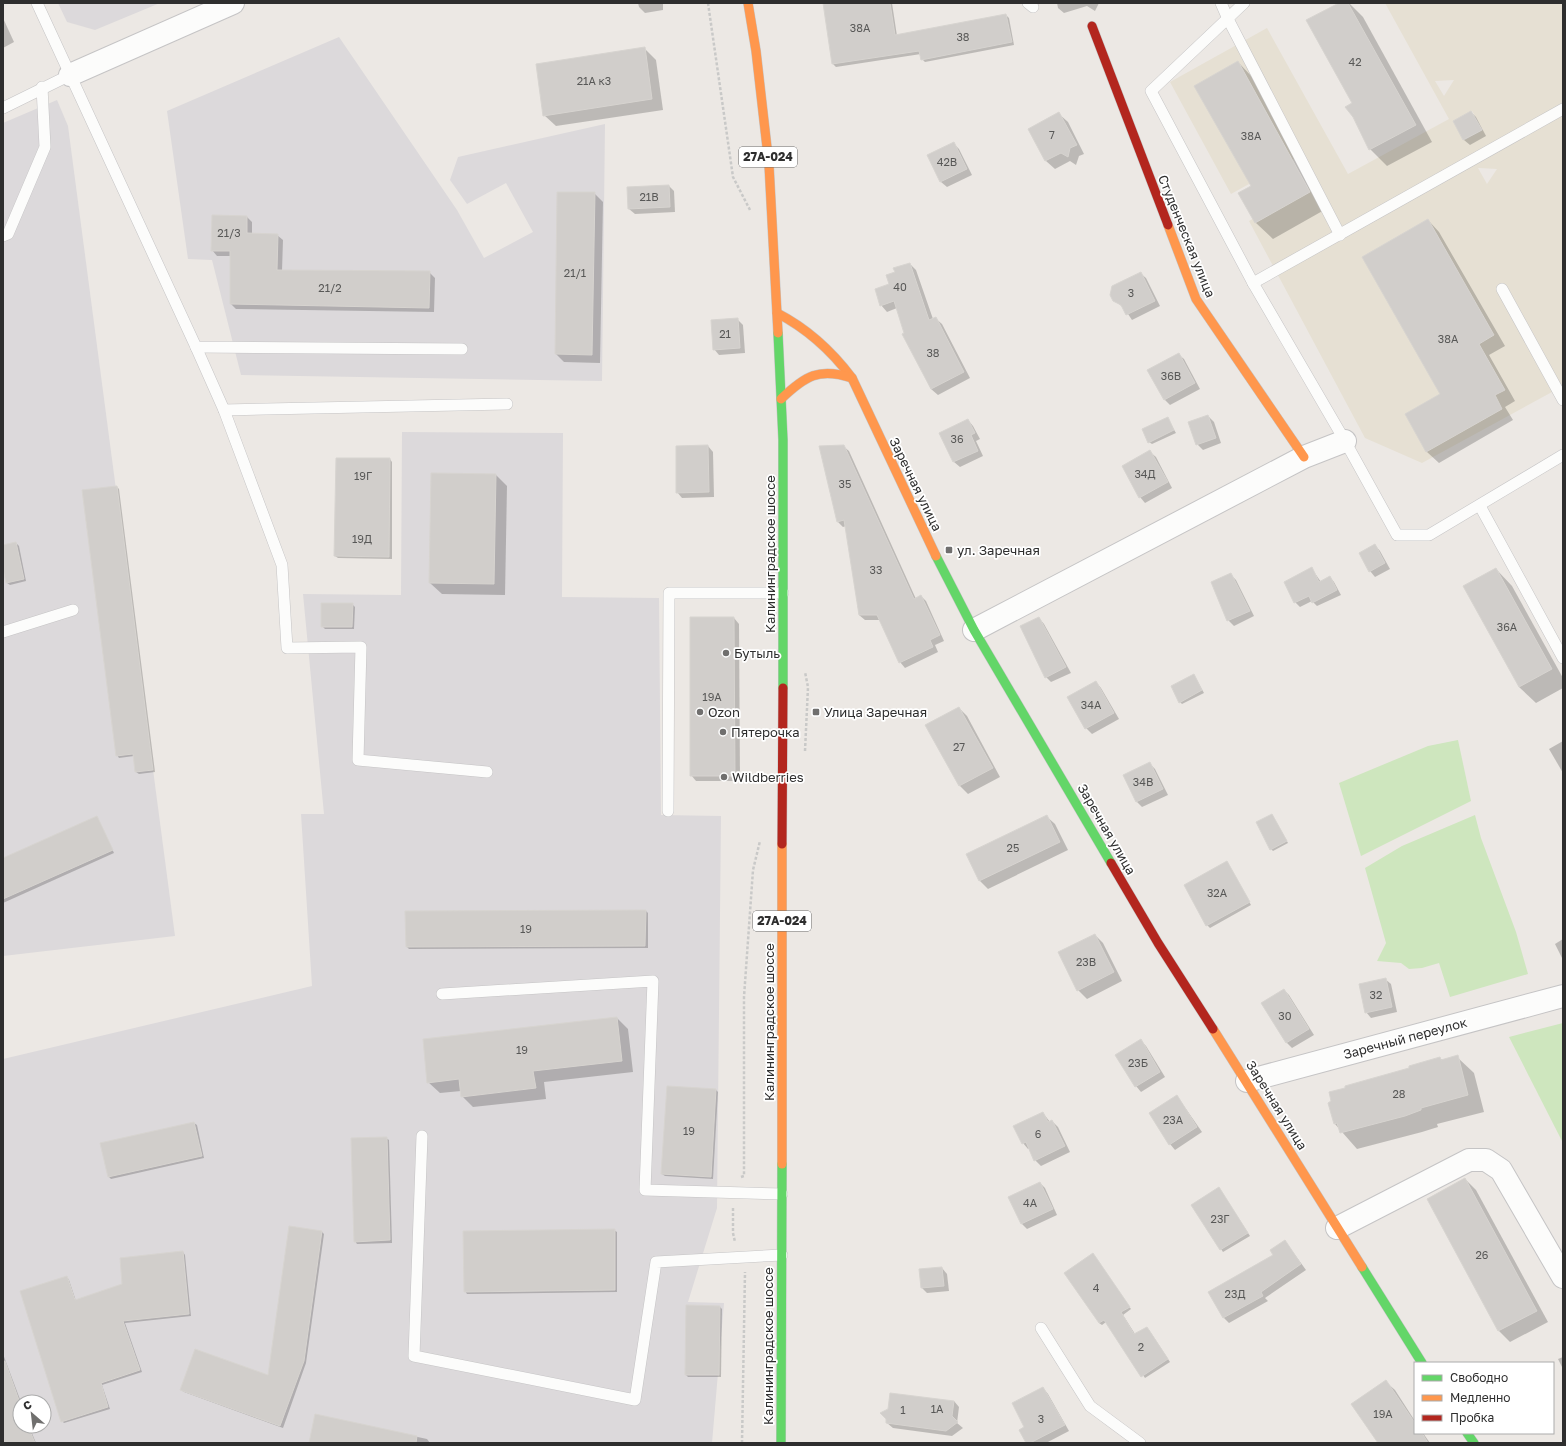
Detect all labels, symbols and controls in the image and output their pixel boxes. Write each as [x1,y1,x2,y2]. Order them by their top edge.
house number: 38А [850,21,871,34]
house number: 38 [956,30,970,43]
house number: 42 [1348,55,1362,68]
house number: 21А к3 [577,74,611,87]
house number: 7 [1049,128,1055,141]
house number: 38А [1241,129,1262,142]
road number: 27А-024 [739,147,797,167]
house number: 42В [937,155,957,168]
street label: Студенческая улица [1155,172,1219,300]
house number: 21В [639,190,659,203]
house number: 21/3 [217,226,241,239]
house number: 21/1 [564,266,586,279]
house number: 40 [893,280,907,293]
house number: 21/2 [318,281,342,294]
house number: 3 [1128,286,1134,299]
house number: 21 [719,327,731,340]
house number: 38А [1438,332,1459,345]
house number: 38 [926,346,940,359]
house number: 36В [1161,369,1181,382]
house number: 36 [950,432,964,445]
street label: Заречная улица [886,434,946,534]
house number: 34Д [1134,467,1156,480]
house number: 19Г [354,469,372,482]
street label: Калининградское шоссе [762,475,778,633]
house number: 35 [839,477,851,490]
house number: 19Д [352,532,372,545]
place label: ул. Заречная [957,542,1040,558]
marker: ул. Заречная [944,545,954,555]
house number: 33 [870,563,882,576]
house number: 36А [1497,620,1518,633]
place label: Бутыль [734,645,780,661]
marker: Бутыль [721,648,731,658]
house number: 19А [702,690,722,703]
house number: 34А [1081,698,1102,711]
place label: Ozon [708,704,740,720]
place label: Улица Заречная [824,704,927,720]
marker: Ozon [695,707,705,717]
marker: Улица Заречная [811,707,821,717]
place label: Пятерочка [731,724,800,740]
marker: Пятерочка [718,727,728,737]
house number: 27 [953,740,965,753]
place label: Wildberries [732,769,804,785]
marker: Wildberries [719,772,729,782]
house number: 34В [1133,775,1153,788]
street label: Заречная улица [1074,781,1140,877]
house number: 25 [1007,841,1019,854]
house number: 32А [1207,886,1228,899]
road number: 27А-024 [753,911,811,931]
house number: 19 [520,922,532,935]
street label: Калининградское шоссе [761,943,777,1101]
house number: 23В [1076,955,1096,968]
house number: 32 [1370,988,1382,1001]
house number: 30 [1278,1009,1292,1022]
street label: Заречный переулок [1341,1014,1469,1062]
house number: 19 [516,1043,528,1056]
house number: 23Б [1128,1056,1148,1069]
street label: Заречная улица [1243,1057,1311,1153]
house number: 28 [1392,1087,1406,1100]
house number: 23А [1163,1113,1184,1126]
house number: 19 [683,1124,695,1137]
house number: 6 [1035,1127,1042,1140]
house number: 4А [1023,1196,1038,1209]
house number: 23Г [1211,1212,1229,1225]
house number: 26 [1475,1248,1489,1261]
street label: Калининградское шоссе [760,1267,776,1425]
house number: 4 [1093,1281,1100,1294]
house number: 23Д [1225,1287,1245,1300]
house number: 2 [1138,1340,1144,1353]
legend [1414,1362,1554,1434]
text: Свободно [1450,1370,1508,1385]
text: Медленно [1450,1390,1510,1405]
north arrow [12,1394,52,1434]
text: С [21,1397,34,1412]
house number: 1А [931,1402,944,1415]
house number: 1 [900,1403,906,1416]
house number: 19А [1373,1407,1393,1420]
text: Пробка [1450,1410,1494,1425]
house number: 3 [1038,1412,1044,1425]

